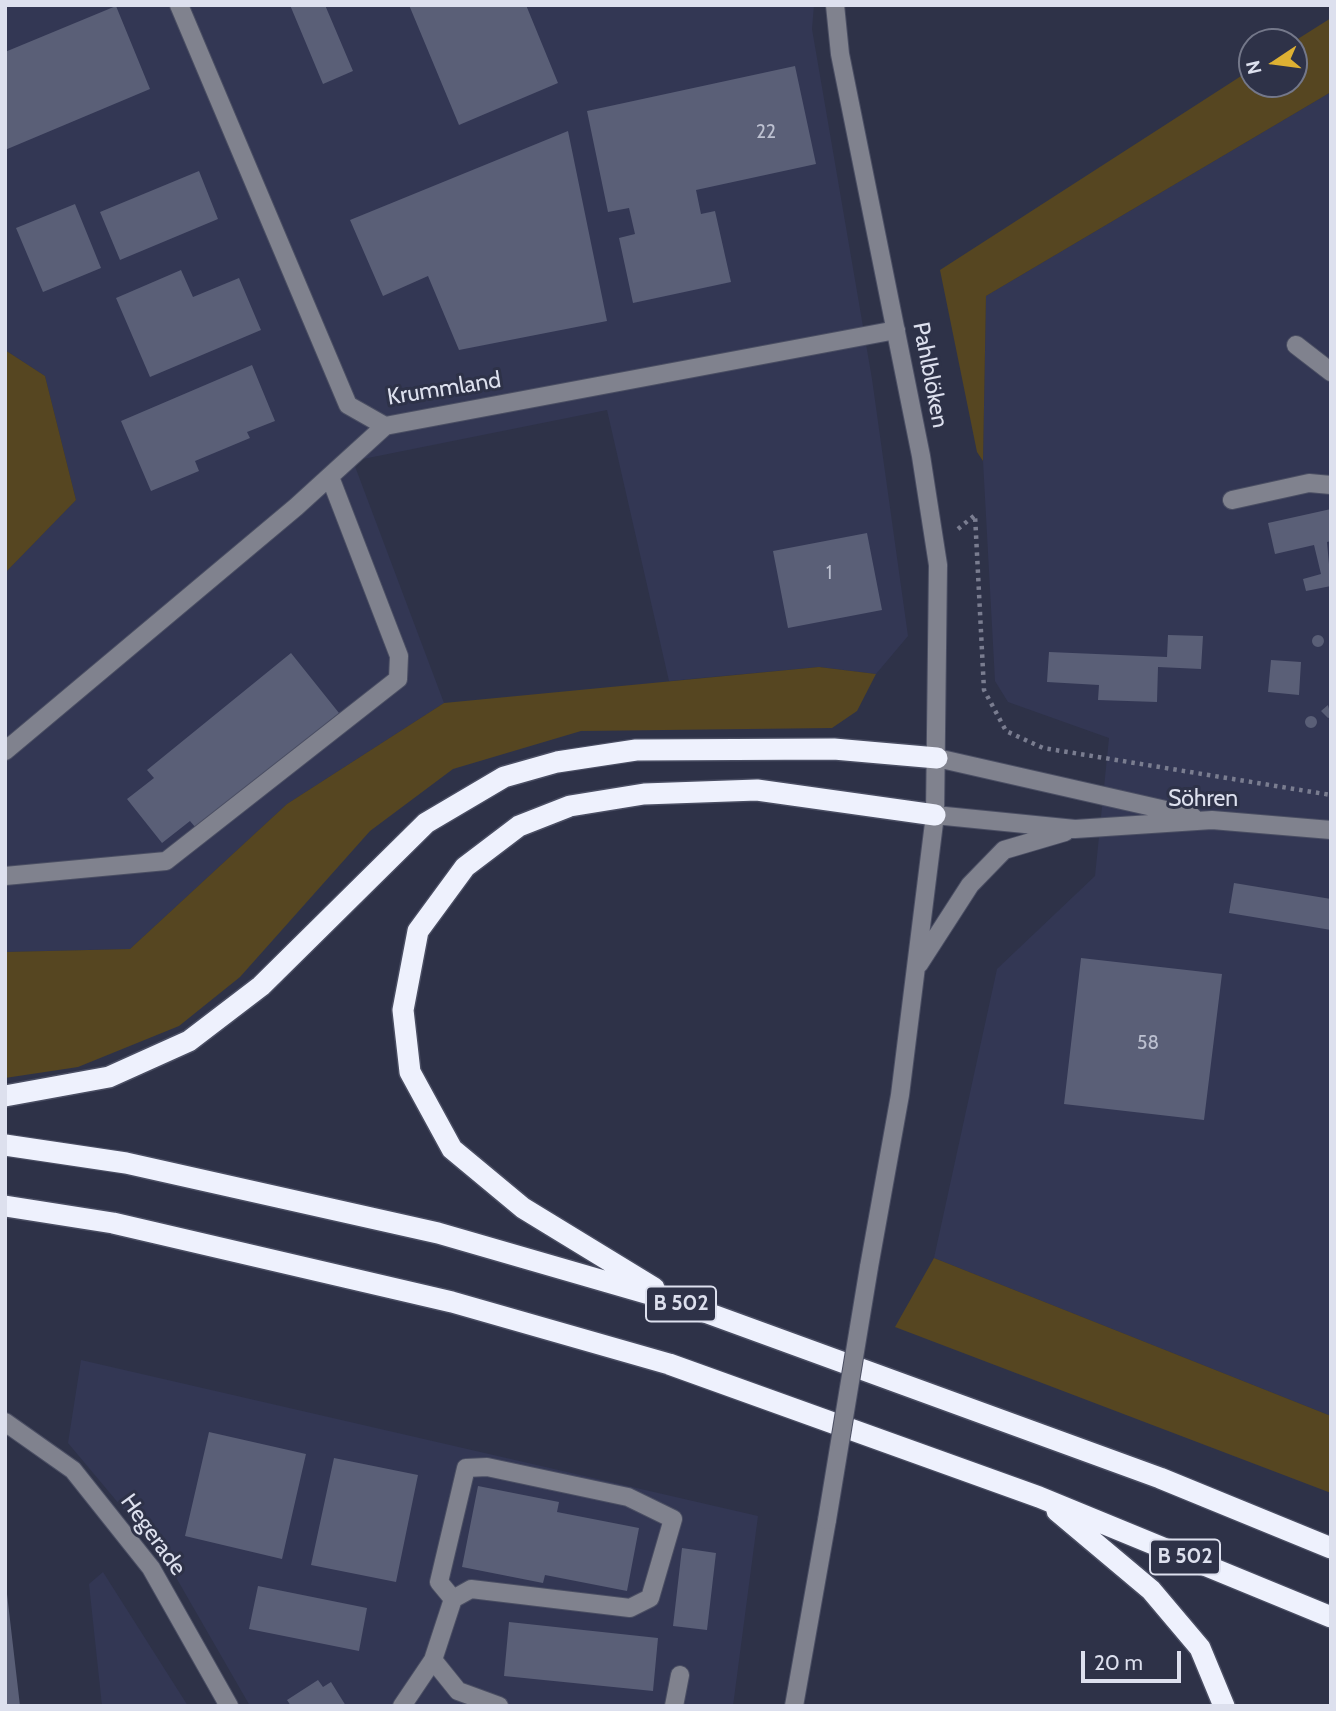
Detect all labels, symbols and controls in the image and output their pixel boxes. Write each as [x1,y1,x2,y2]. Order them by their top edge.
north arrow [1238,28,1308,98]
text: N [1241,58,1267,77]
house number: 22 [756,121,776,143]
street label: Pahlblöken [906,320,954,430]
street label: Krummland [385,366,503,412]
house number: 1 [826,562,832,584]
street label: Söhren [1168,785,1238,813]
house number: 58 [1137,1032,1159,1054]
road number: B 502 [646,1286,716,1322]
street label: Hegerade [114,1489,192,1581]
road number: B 502 [1150,1540,1220,1574]
scale bar [1084,1638,1184,1682]
text: 20 m [1094,1650,1143,1675]

